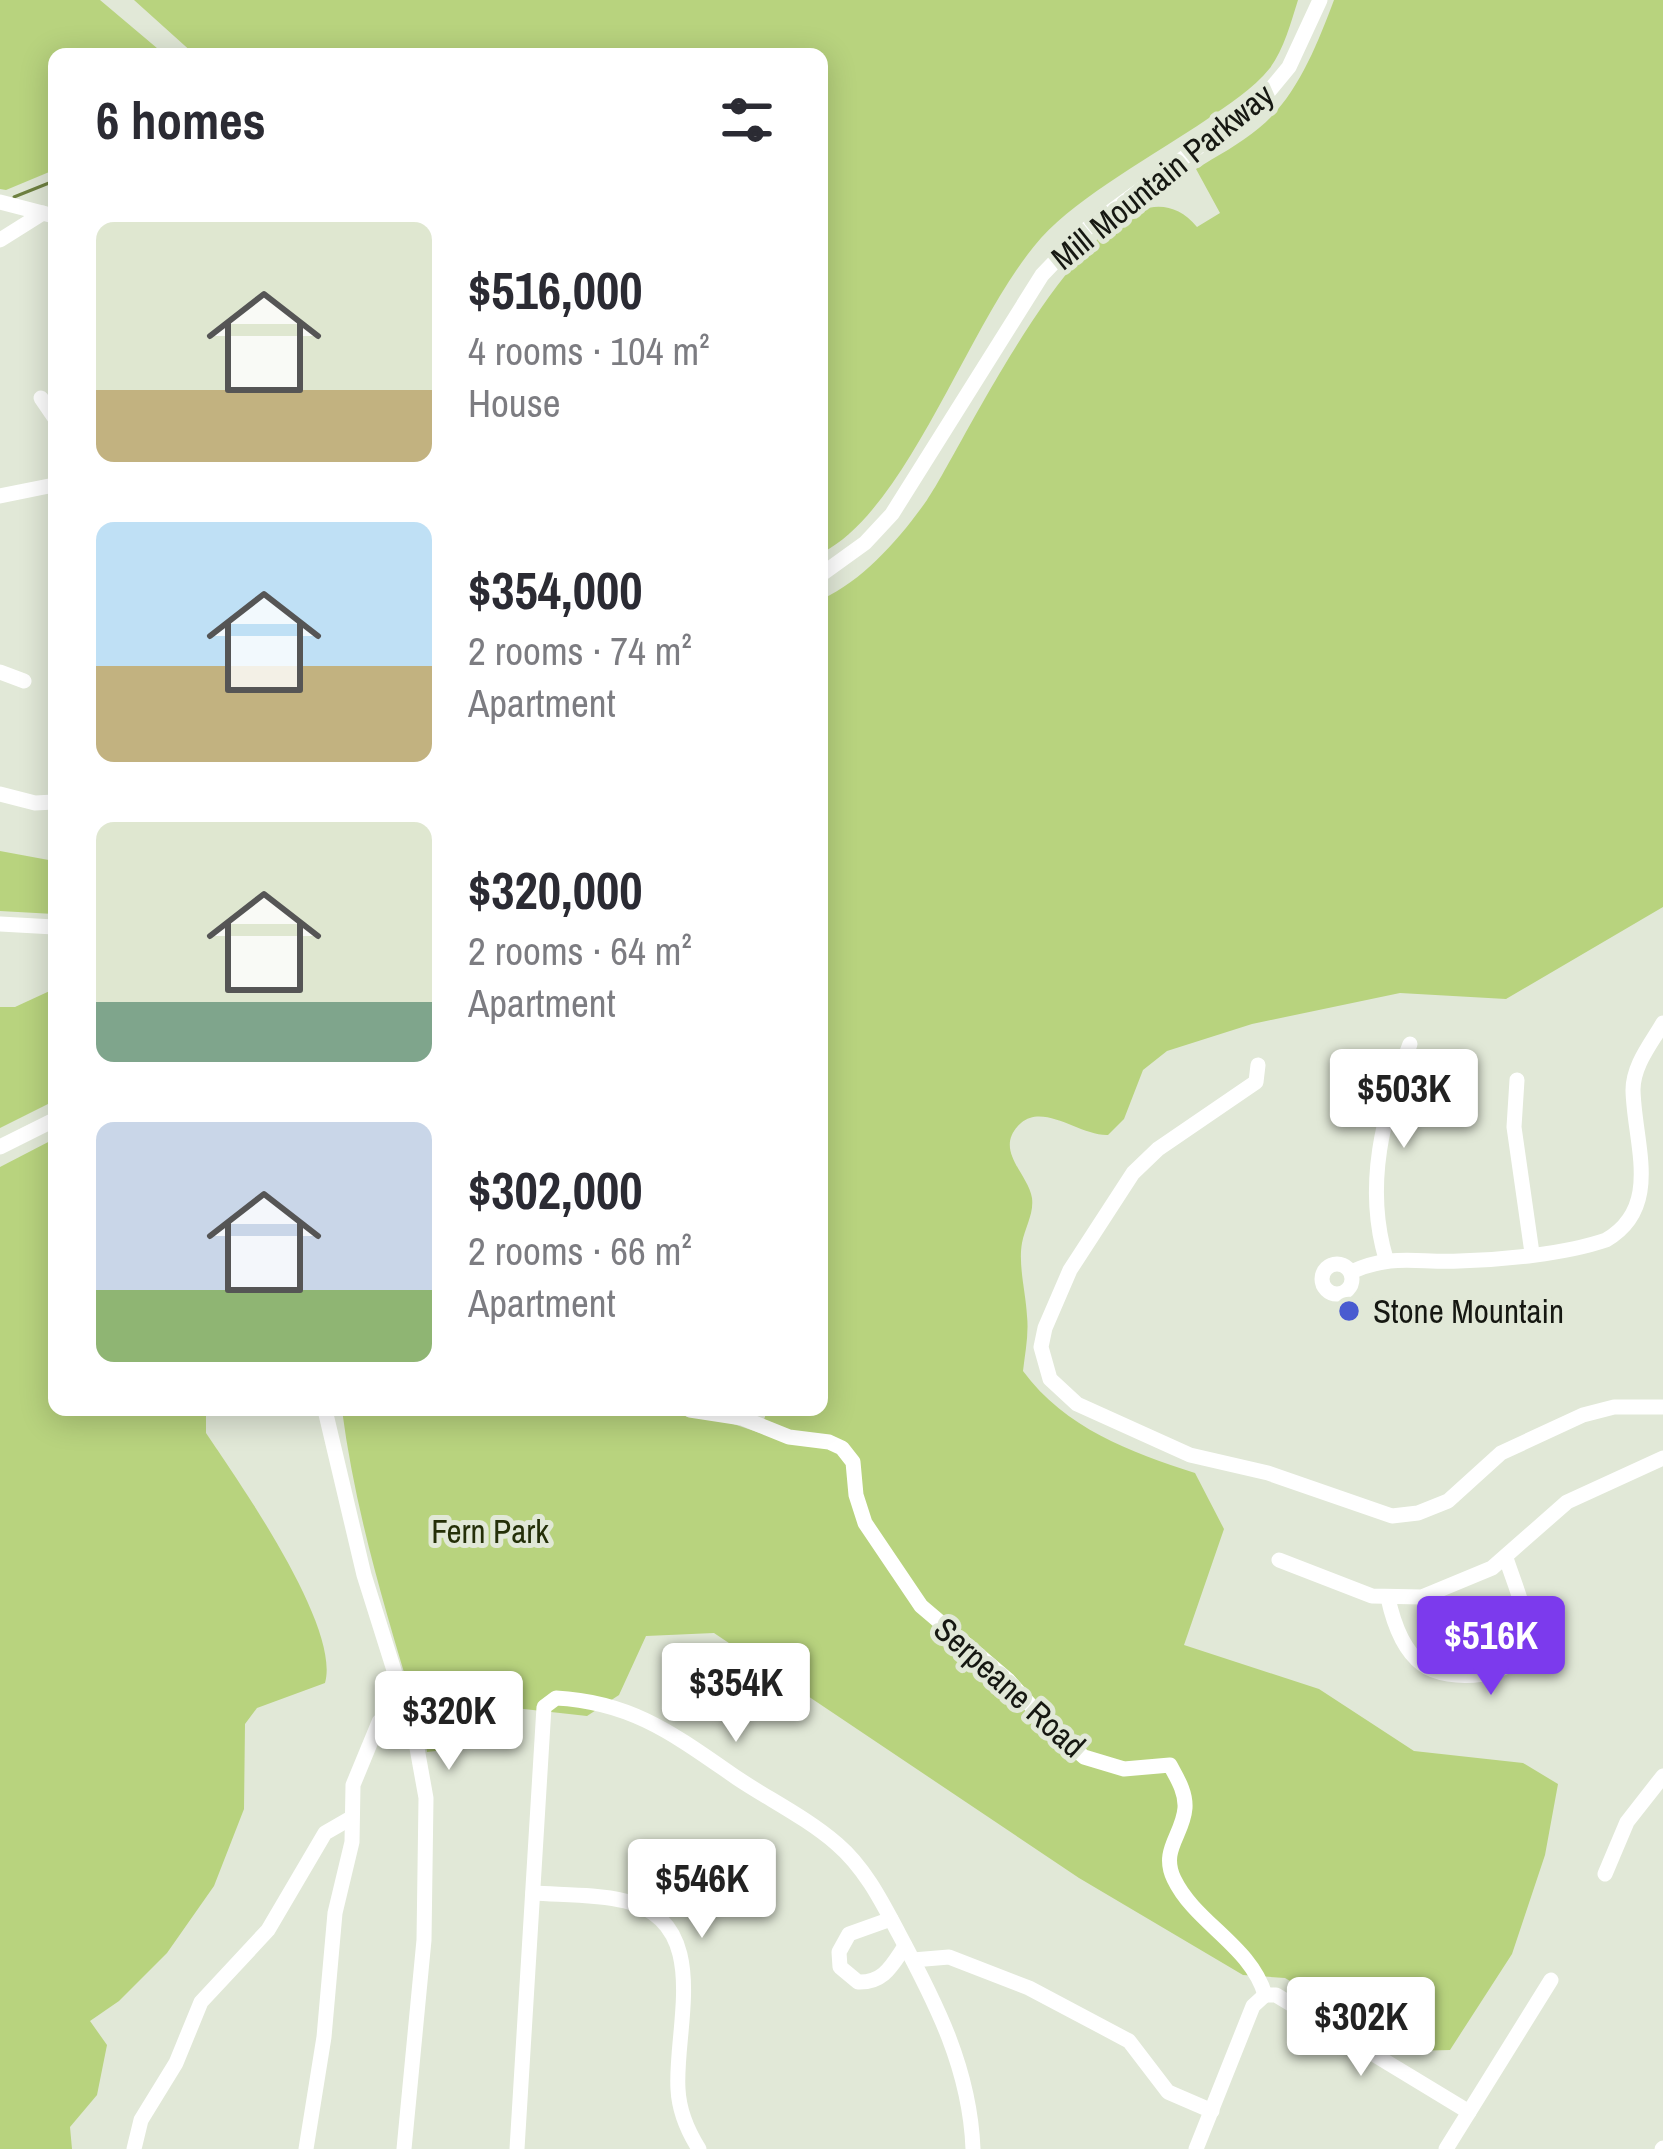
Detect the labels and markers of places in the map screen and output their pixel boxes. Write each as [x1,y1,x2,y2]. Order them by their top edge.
pin: $503K [1320,1049,1488,1151]
place label: Stone Mountain [1373,1289,1564,1333]
marker: Stone Mountain [1336,1298,1362,1324]
pin: $516K [1407,1596,1575,1698]
pin: $354K [652,1643,820,1745]
pin: $320K [365,1671,533,1773]
pin: $546K [618,1839,786,1941]
pin: $302K [1277,1977,1445,2079]

